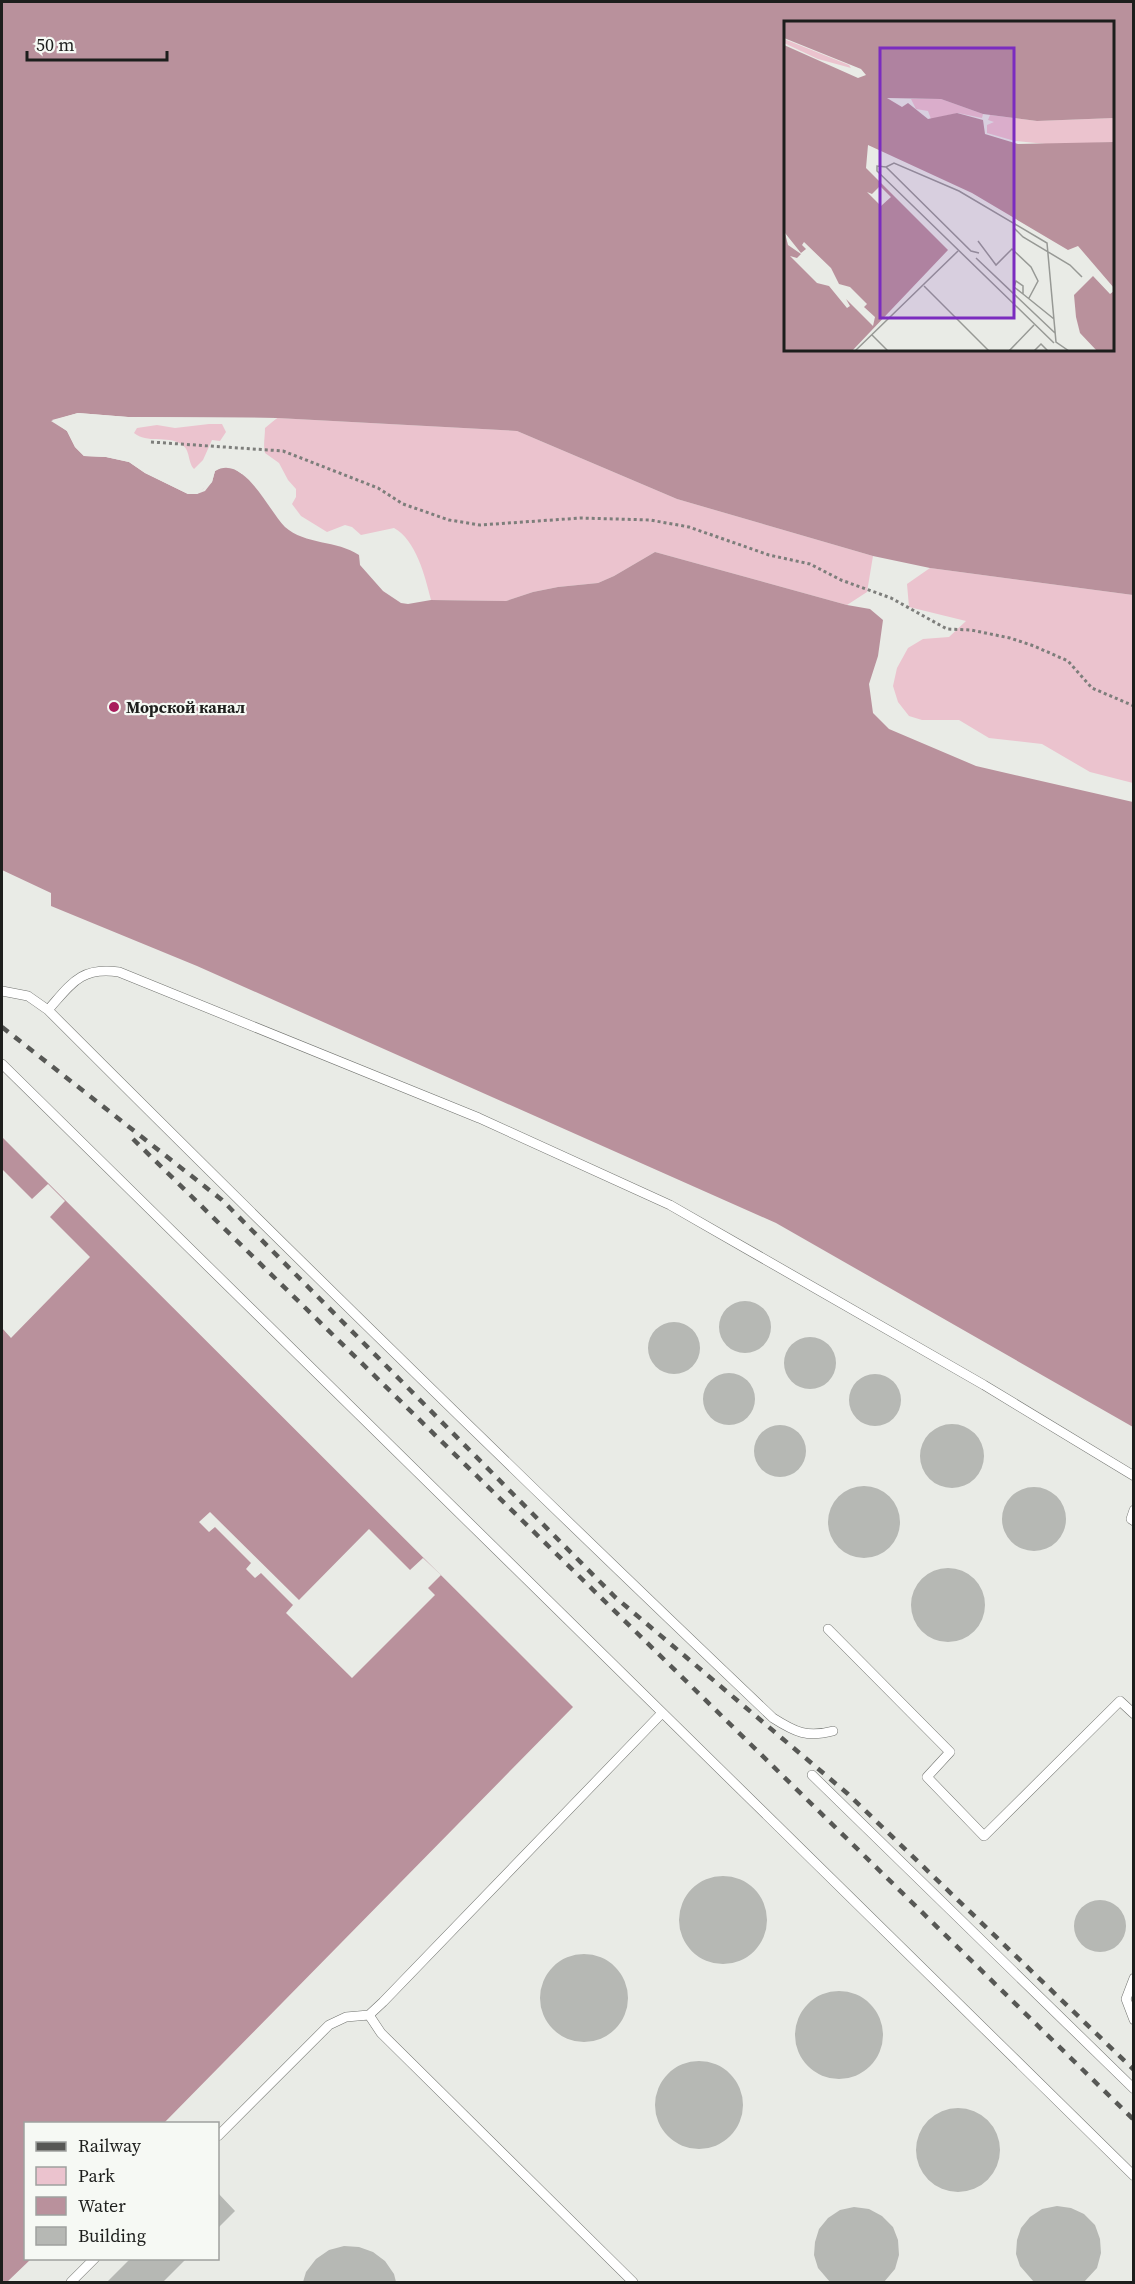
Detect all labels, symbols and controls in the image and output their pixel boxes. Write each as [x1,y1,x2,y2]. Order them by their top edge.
inset map [784,21,1114,351]
scale bar [27,24,166,62]
text: 50 m [36,32,74,57]
place label: Морской канал [126,696,246,718]
marker: Морской канал [107,700,121,714]
legend [24,2122,219,2260]
text: Railway [78,2133,142,2158]
text: Park [78,2163,115,2188]
text: Water [78,2193,126,2218]
text: Building [78,2223,146,2248]

